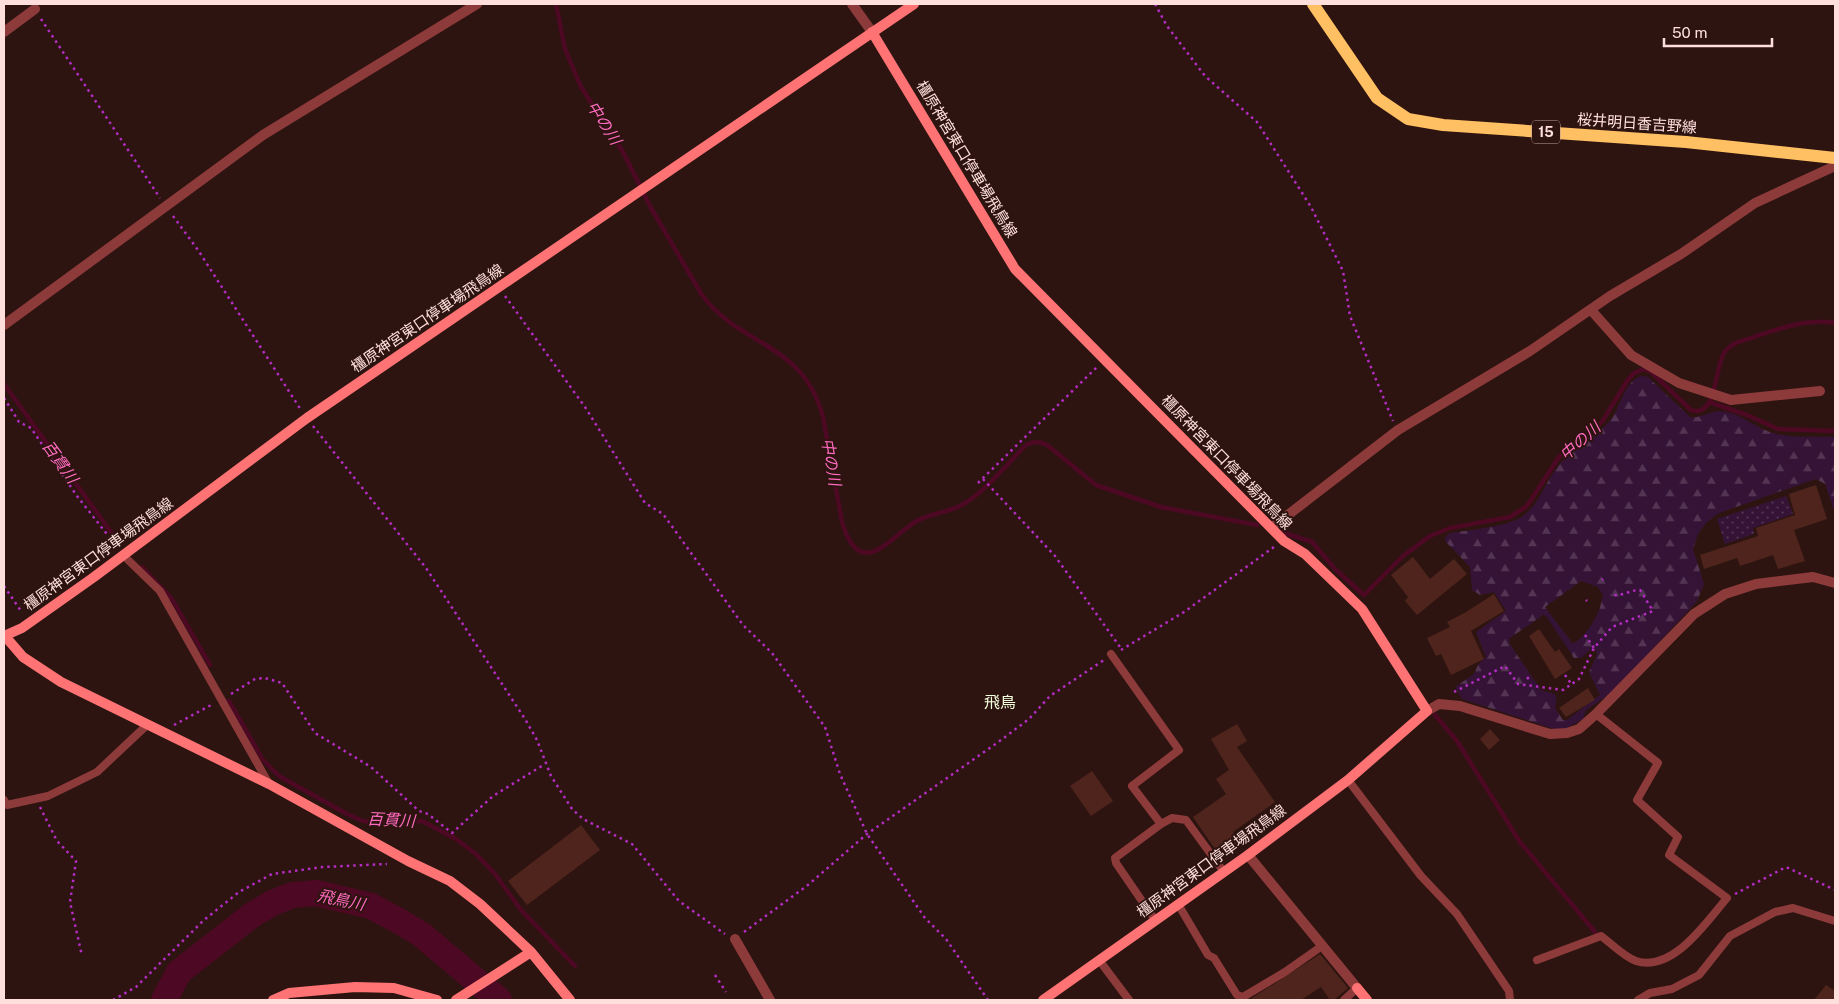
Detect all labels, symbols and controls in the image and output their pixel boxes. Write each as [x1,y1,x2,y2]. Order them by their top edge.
scale bar [1664,15,1772,47]
text: 50 m [1672,24,1707,41]
street label: 橿原神宮東口停車場飛鳥線 [913,77,1021,241]
water label: 中の川 [583,98,626,150]
street label: 桜井明日香吉野線 [1577,110,1697,136]
road number: 15 [1532,120,1560,144]
street label: 橿原神宮東口停車場飛鳥線 [348,261,506,375]
street label: 橿原神宮東口停車場飛鳥線 [1158,391,1296,533]
water label: 中の川 [1556,417,1606,464]
water label: 百貫川 [38,437,83,489]
water label: 中の川 [817,437,845,489]
street label: 橿原神宮東口停車場飛鳥線 [20,494,176,614]
district label: 飛鳥 [984,693,1016,712]
street label: 橿原神宮東口停車場飛鳥線 [1133,801,1289,921]
water label: 百貫川 [367,809,417,831]
water label: 飛鳥川 [316,886,368,915]

